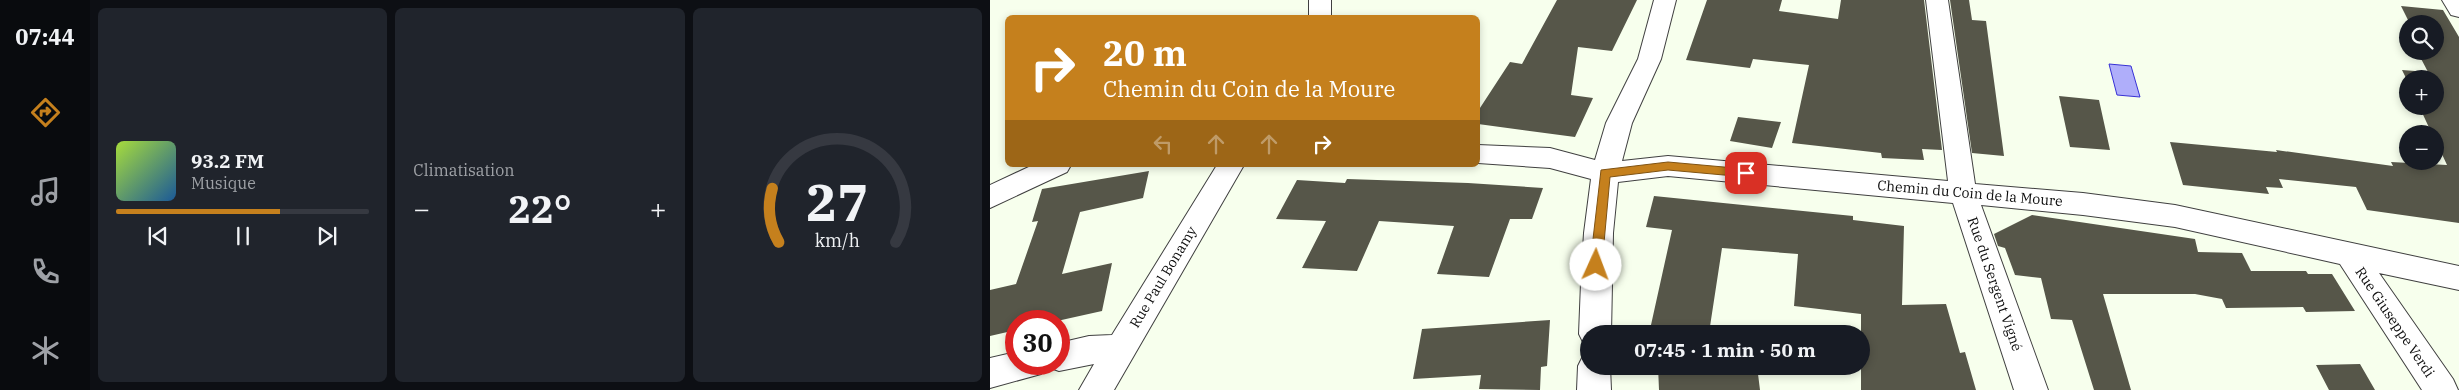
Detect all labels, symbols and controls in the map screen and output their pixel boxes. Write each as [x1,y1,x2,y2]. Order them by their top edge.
map controls [2399,15,2444,170]
button: search [2399,15,2444,60]
text: 07:44 [15,22,75,51]
text: 20 m [1103,30,1187,76]
icon: right [1020,35,1085,100]
button: + [2399,70,2444,115]
text: Chemin du Coin de la Moure [1103,74,1395,103]
icon: directions [28,95,63,130]
button: − [2399,125,2444,170]
icon: left [1149,130,1177,158]
icon: ahead [1202,130,1230,158]
icon: ahead [1255,130,1283,158]
icon: right [1308,130,1336,158]
text: 93.2 FM [191,149,264,173]
pin [1725,152,1767,194]
icon: arrive [1732,159,1760,187]
text: Climatisation [413,160,514,180]
text: 27 [806,168,869,235]
text: Musique [191,173,256,193]
icon: music [28,174,63,209]
street label: Chemin du Coin de la Moure [1877,176,2063,210]
text: 22° [508,184,572,233]
text: − [413,190,430,227]
text: + [650,190,667,227]
street label: Rue du Sergent Vigné [1964,215,2026,353]
icon: previous [144,222,172,250]
icon: pause [229,222,257,250]
icon: next [313,222,341,250]
street label: Rue Paul Bonamy [1126,222,1201,331]
text: km/h [815,229,860,252]
position arrow [1569,238,1621,290]
icon: phone [28,254,63,289]
street label: Rue Giuseppe Verdi [2351,263,2439,381]
speed limit sign: 30 [1005,310,1070,375]
icon: climate [28,333,63,368]
text: 07:45 · 1 min · 50 m [1634,338,1816,362]

